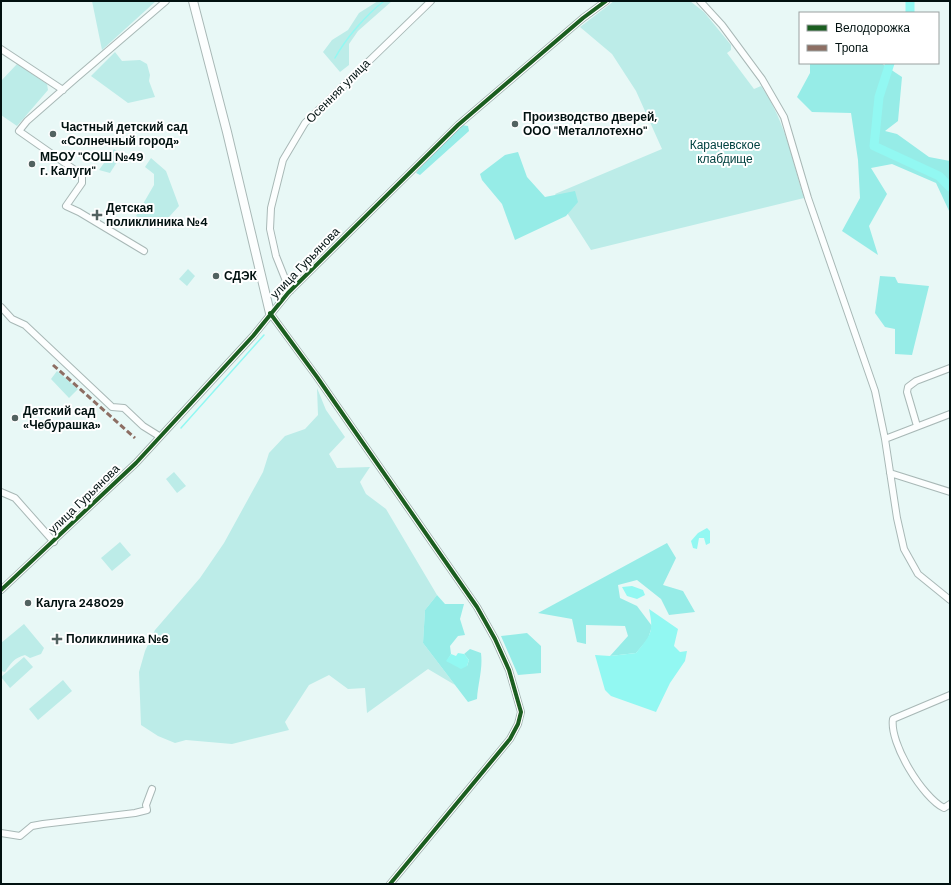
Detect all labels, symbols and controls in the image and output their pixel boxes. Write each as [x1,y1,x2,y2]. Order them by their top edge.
legend [799,12,939,64]
text: Велодорожка [835,20,910,36]
text: Тропа [835,40,869,56]
street label: Осенняя улица [302,55,374,127]
place label: Производство дверей, ООО "Металлотехно" [523,109,657,139]
place label: Частный детский сад «Солнечный город» [61,119,188,149]
marker: Производство дверей, ООО "Металлотехно" [510,119,520,129]
marker: Частный детский сад «Солнечный город» [48,129,58,139]
park label: Карачевское клабдище [690,137,761,167]
place label: МБОУ "СОШ №49 г. Калуги" [40,149,144,179]
marker: МБОУ "СОШ №49 г. Калуги" [27,159,37,169]
place label: Детская поликлиника №4 [106,200,208,230]
marker: Детская поликлиника №4 [91,209,103,221]
street label: улица Гурьянова [267,224,343,302]
place label: СДЭК [224,268,258,284]
marker: СДЭК [211,271,221,281]
place label: Детский сад «Чебурашка» [23,403,101,433]
marker: Детский сад «Чебурашка» [10,413,20,423]
street label: улица Гурьянова [45,461,123,537]
place label: Калуга 248029 [36,595,124,611]
marker: Калуга 248029 [23,598,33,608]
place label: Поликлиника №6 [66,631,169,647]
marker: Поликлиника №6 [51,633,63,645]

